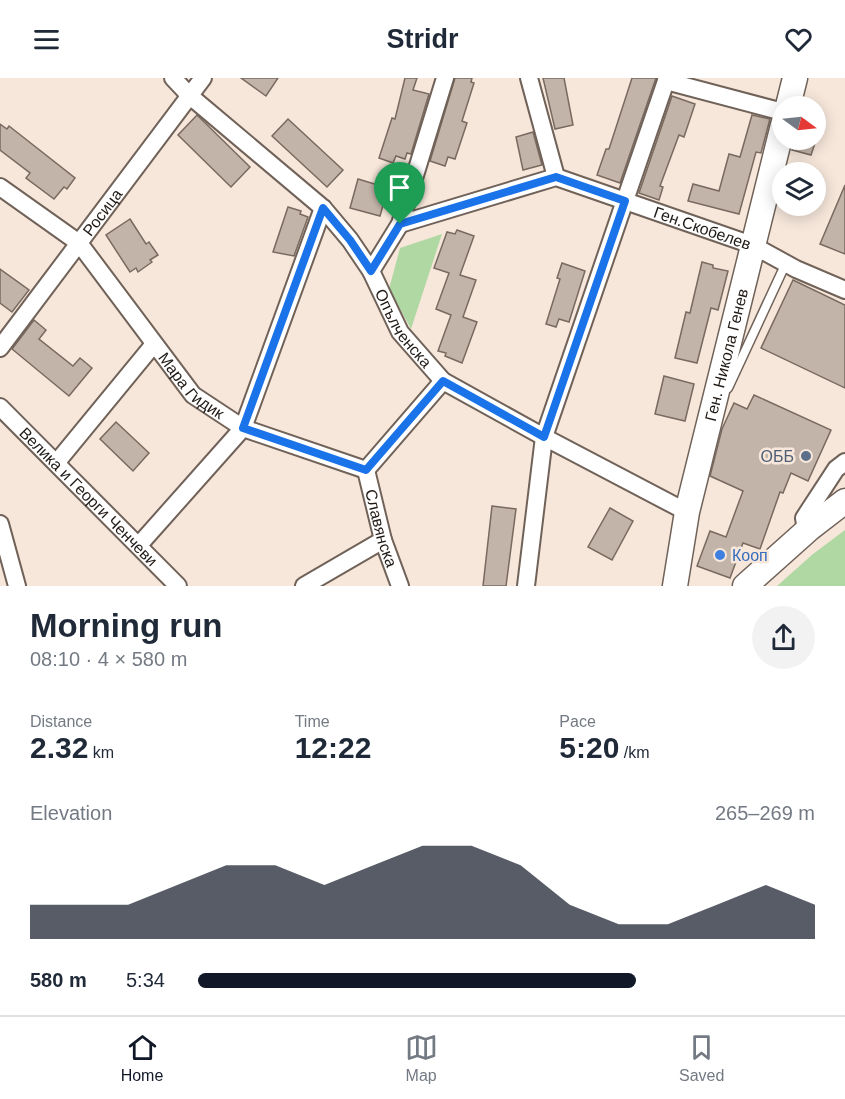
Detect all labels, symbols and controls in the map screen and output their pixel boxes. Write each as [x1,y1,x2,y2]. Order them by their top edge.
icon: menu [30,23,63,56]
icon: heart [782,23,815,56]
text: Stridr [386,24,459,54]
north arrow [772,96,826,150]
map controls [772,96,826,216]
pin [374,162,425,224]
button: layers [772,162,826,216]
icon: arrive [383,171,416,204]
street label: Росица [79,185,125,239]
street label: Ген.Скобелев [652,203,753,253]
street label: Опълченска [372,286,435,371]
street label: Ген. Никола Генев [701,287,751,423]
street label: Мара Гидик [155,349,228,422]
street label: Велика и Георги Ченчеви [17,424,161,569]
place label: ОББ [761,448,794,465]
marker: ОББ [799,449,813,463]
street label: Славянска [362,487,401,569]
place label: Кооп [732,547,768,564]
marker: Кооп [713,548,727,562]
button: share [752,606,815,669]
text: Morning run [30,607,222,644]
text: 08:10 · 4 × 580 m [30,648,187,670]
text: Distance [30,713,92,730]
text: Time [295,713,330,730]
text: Pace [559,713,596,730]
text: 2.32 [30,731,88,764]
text: 12:22 [295,731,371,764]
text: 5:20 [559,731,619,764]
text: km [88,744,114,761]
text: /km [619,744,650,761]
text: Elevation [30,802,112,824]
text: 265–269 m [715,802,815,824]
text: 580 m [30,969,87,991]
text: 5:34 [126,969,165,991]
tab: Home [121,1031,163,1085]
tab: Map [405,1031,438,1085]
tab: Saved [679,1031,724,1085]

